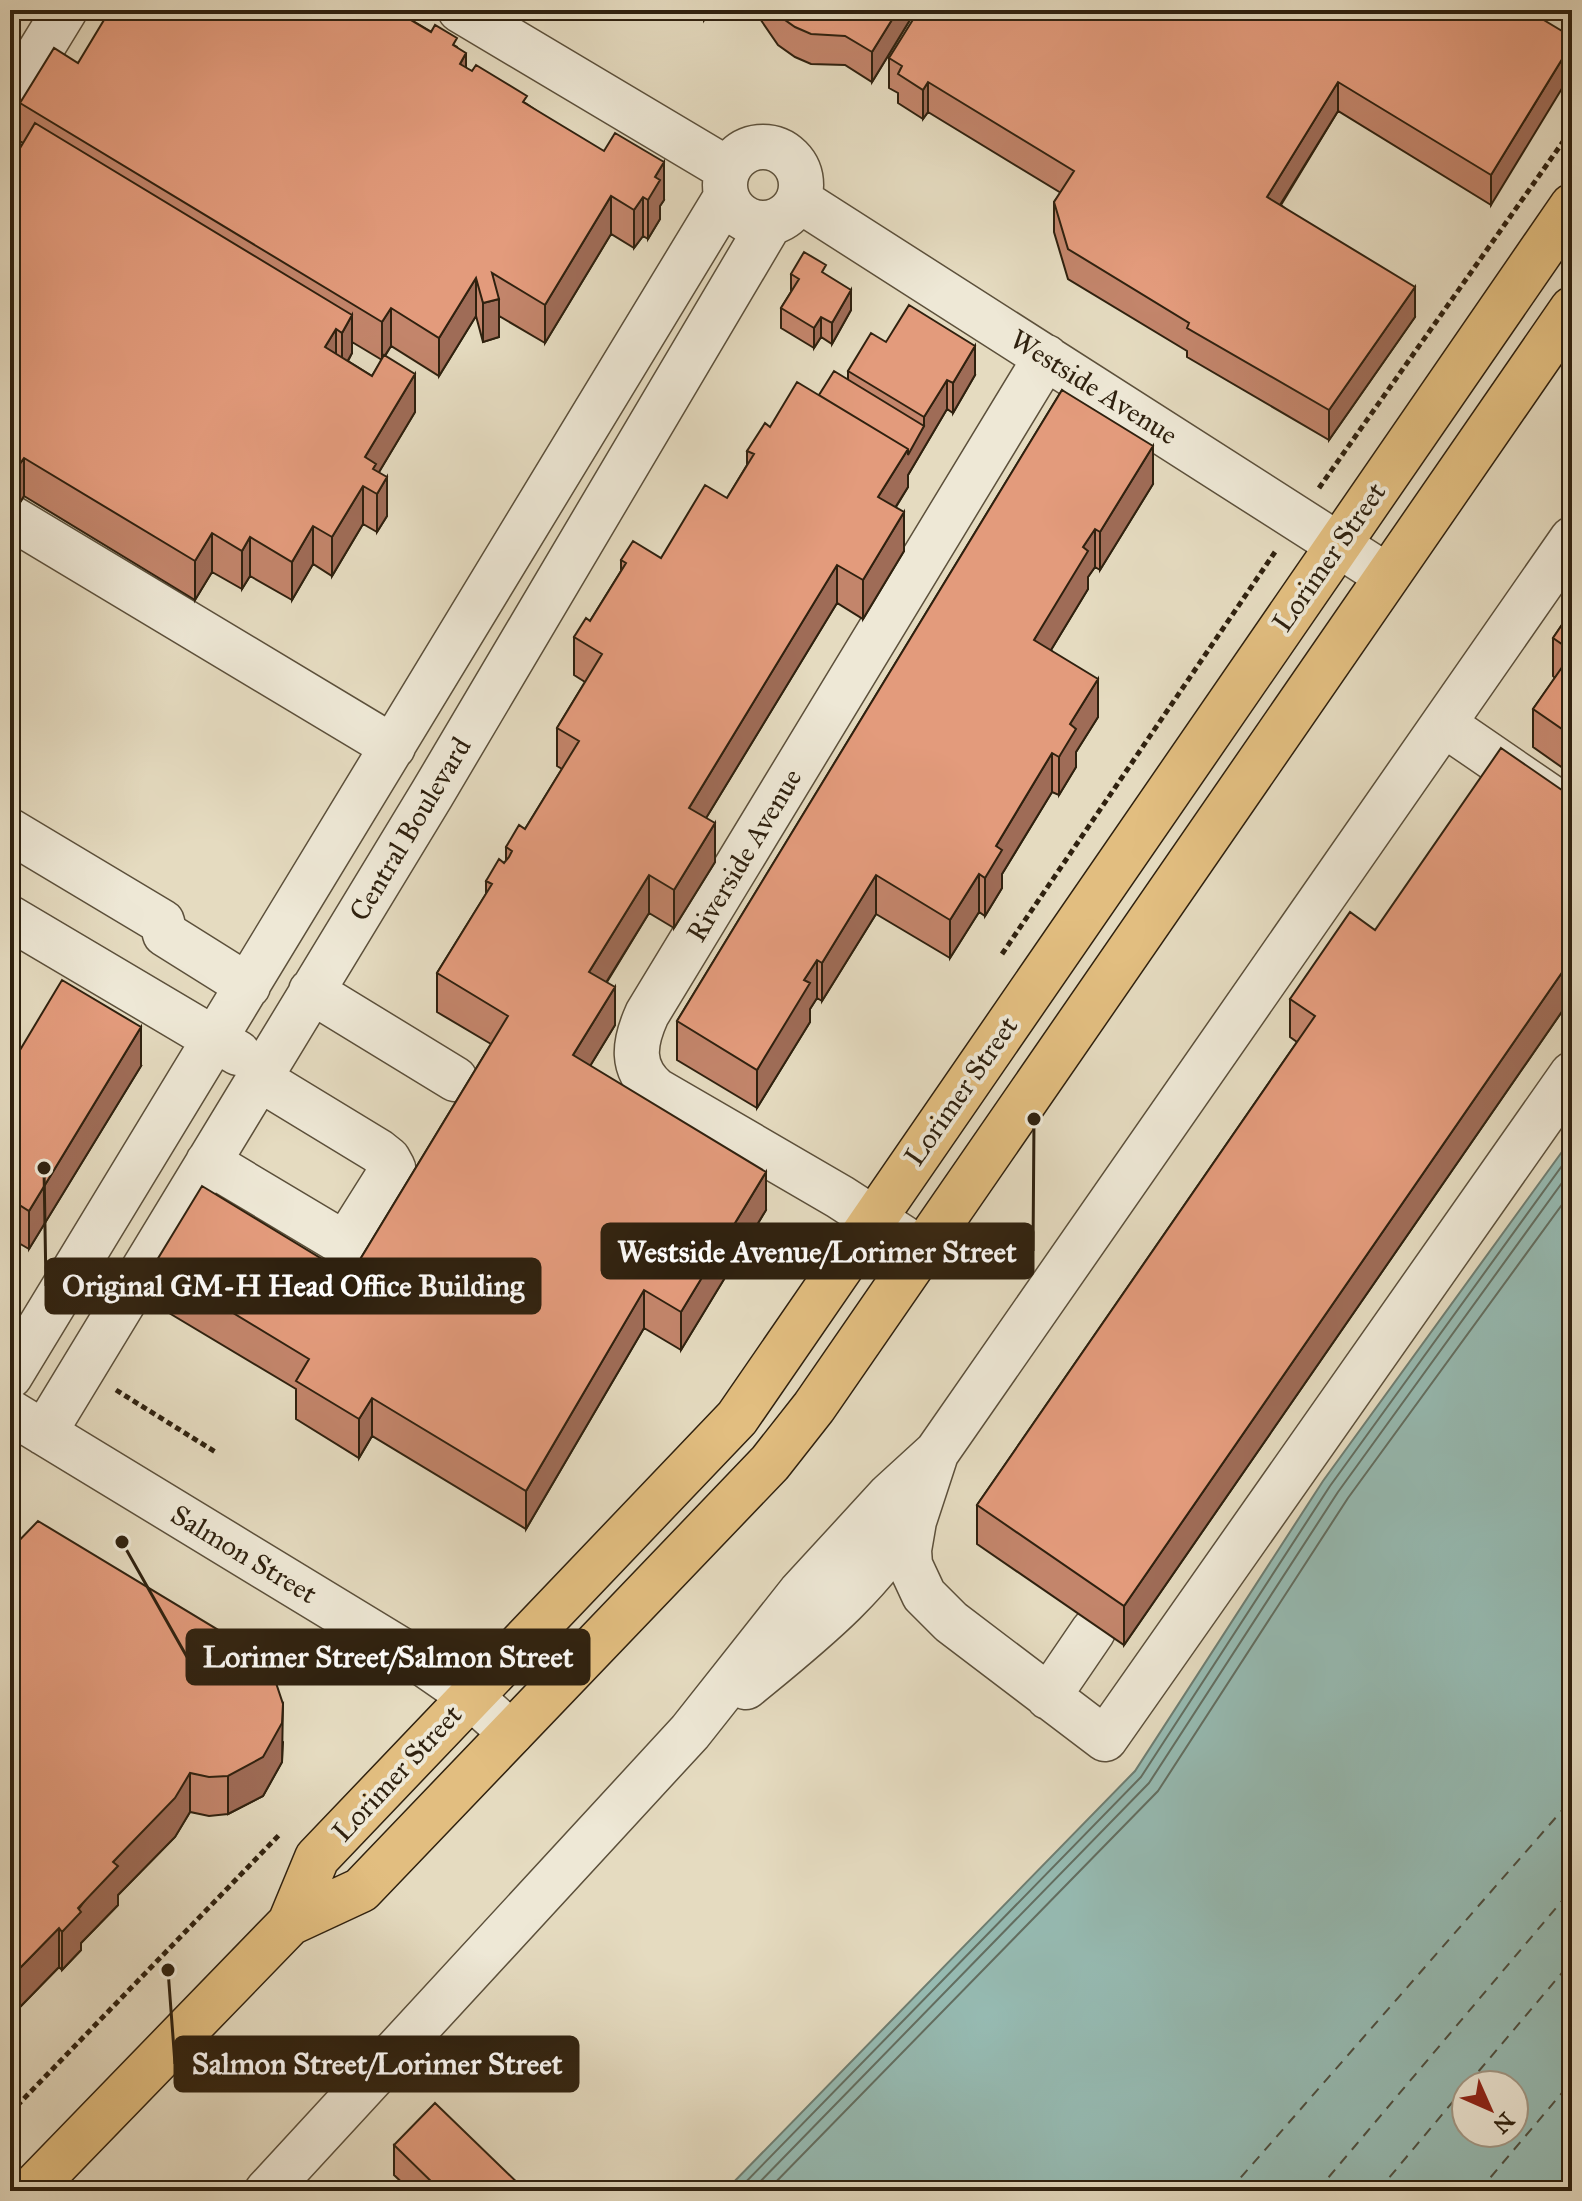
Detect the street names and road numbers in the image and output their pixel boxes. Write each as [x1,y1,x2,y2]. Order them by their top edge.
street label: Westside Avenue [1004,322,1184,452]
street label: Lorimer Street [1265,476,1393,638]
street label: Central Boulevard [341,731,479,927]
street label: Riverside Avenue [679,762,809,948]
street label: Lorimer Street [897,1010,1025,1172]
street label: Salmon Street [165,1497,323,1611]
street label: Lorimer Street [325,1697,469,1849]

